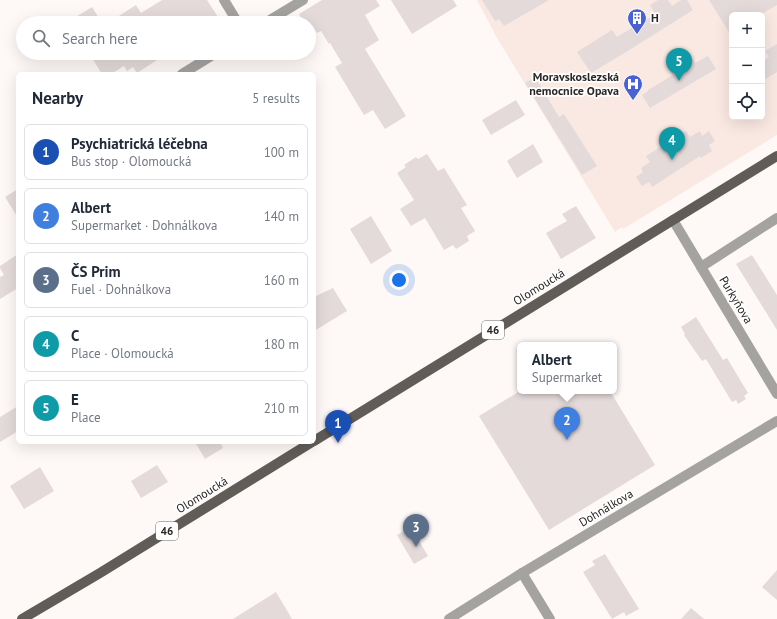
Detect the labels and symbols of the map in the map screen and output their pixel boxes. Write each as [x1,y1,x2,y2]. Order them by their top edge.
building icon: H [626,7,648,35]
place label: H [651,10,659,25]
pin: 5 [666,48,692,81]
place label: Moravskoslezská nemocnice Opava [529,69,619,98]
hospital icon: Moravskoslezská nemocnice Opava [622,73,644,101]
pin: 4 [659,127,685,160]
street label: Olomoucká [510,265,567,308]
your location [389,270,409,290]
street label: Purkyňova [716,273,756,326]
road number: 46 [482,321,504,339]
pin: 2 [554,407,580,440]
pin: 1 [325,410,351,443]
street label: Olomoucká [173,473,230,516]
street label: Dohnálkova [576,486,636,530]
pin: 3 [403,514,429,547]
road number: 46 [156,522,178,540]

